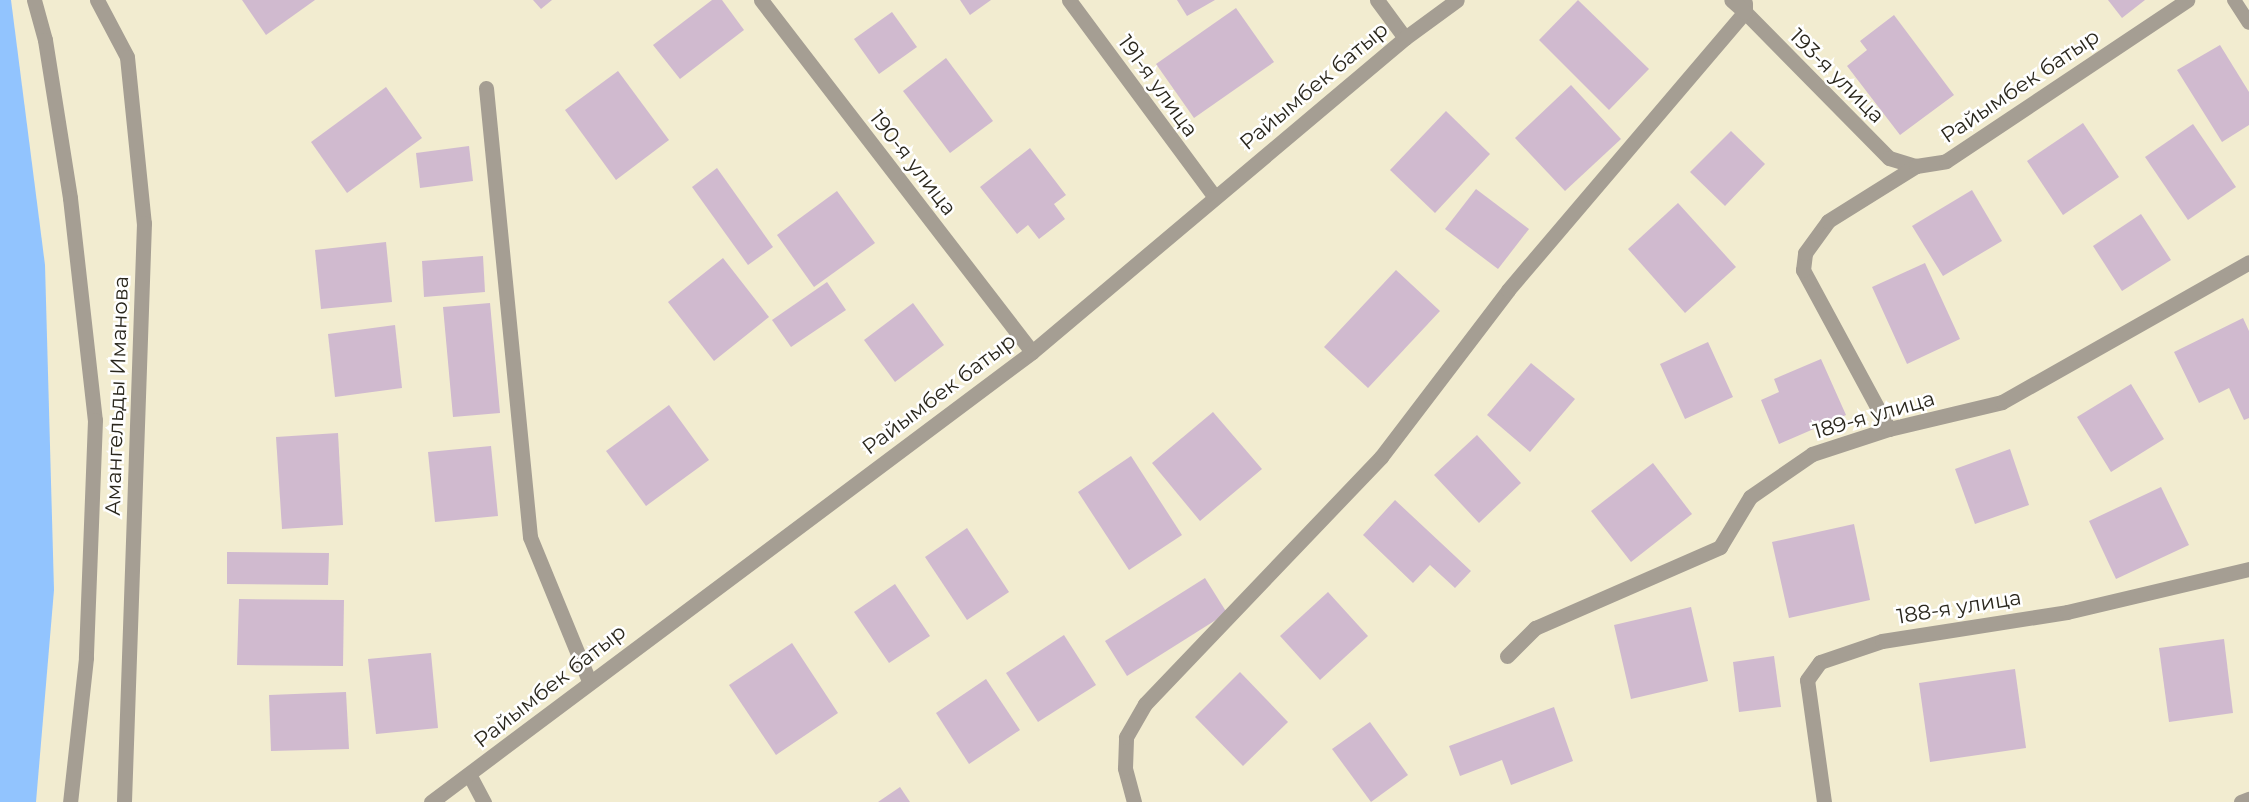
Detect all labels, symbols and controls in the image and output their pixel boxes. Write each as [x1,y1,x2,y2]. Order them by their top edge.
street label: Райымбек батыр [1235,17,1393,155]
street label: 193-я улица [1784,23,1890,129]
street label: Райымбек батыр [1936,24,2104,148]
street label: 191-я улица [1113,30,1203,142]
street label: 190-я улица [864,106,962,220]
street label: Амангельды Иманова [100,276,134,516]
street label: Райымбек батыр [857,328,1021,460]
street label: 189-я улица [1810,386,1938,444]
street label: 188-я улица [1895,585,2023,629]
street label: Райымбек батыр [469,619,631,753]

